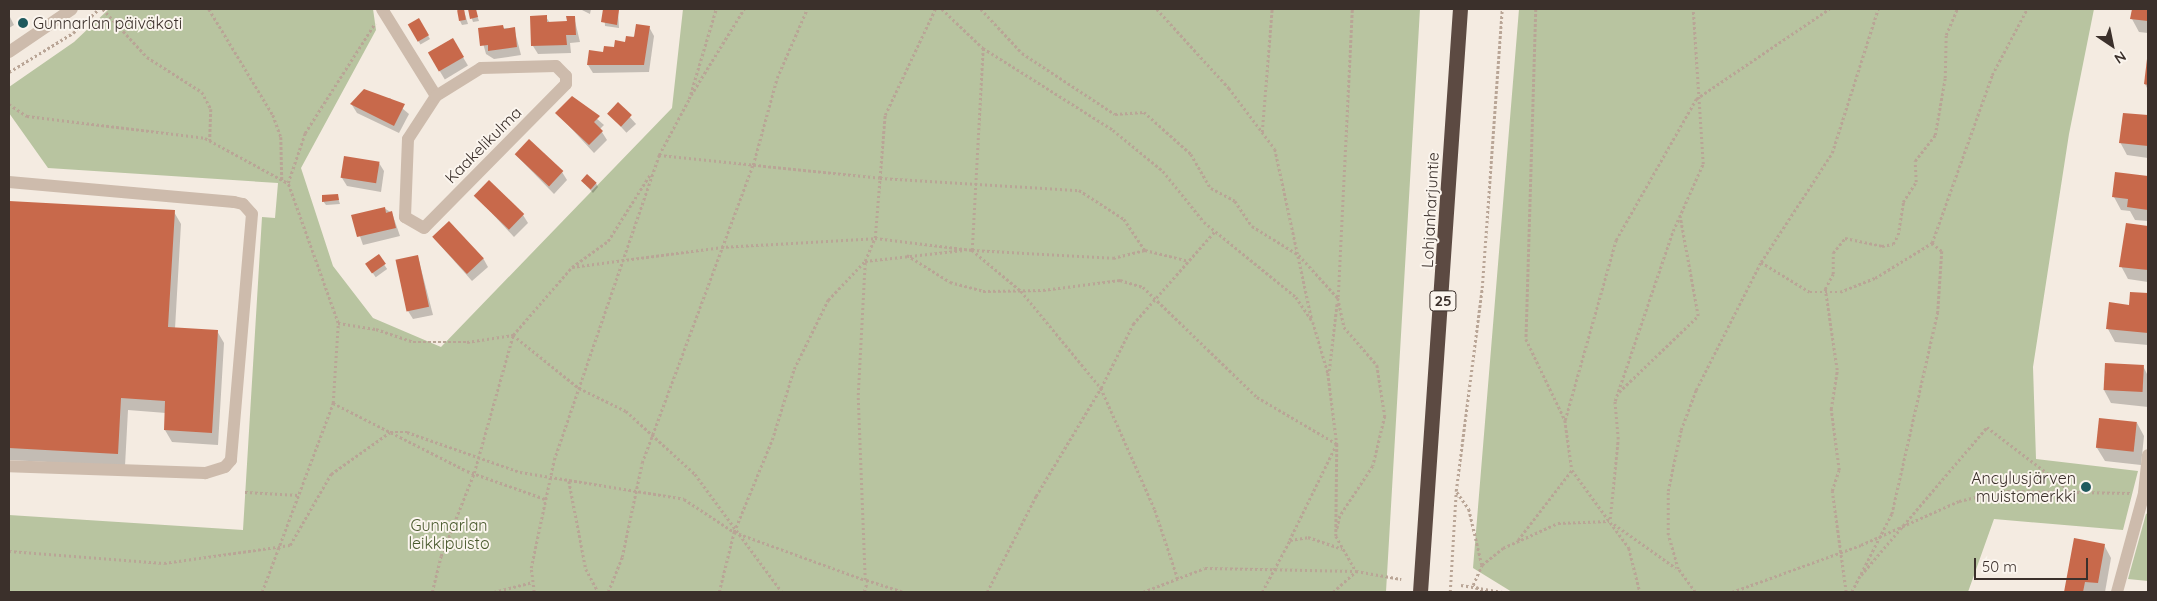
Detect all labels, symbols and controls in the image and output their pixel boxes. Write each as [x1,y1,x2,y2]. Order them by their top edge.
place label: Gunnarlan päiväkoti [33,13,182,33]
marker: Gunnarlan päiväkoti [17,17,29,29]
north arrow [2087,20,2137,70]
text: N [2111,47,2130,68]
street label: Kaakelikulma [441,103,525,187]
street label: Lohjanharjuntie [1417,152,1443,268]
road number: 25 [1429,288,1457,314]
place label: Ancylusjärven muistomerkki [1971,468,2076,506]
marker: Ancylusjärven muistomerkki [2080,481,2092,493]
park label: Gunnarlan leikkipuisto [408,515,490,553]
scale bar [1977,548,2091,580]
text: 50 m [1982,557,2017,576]

